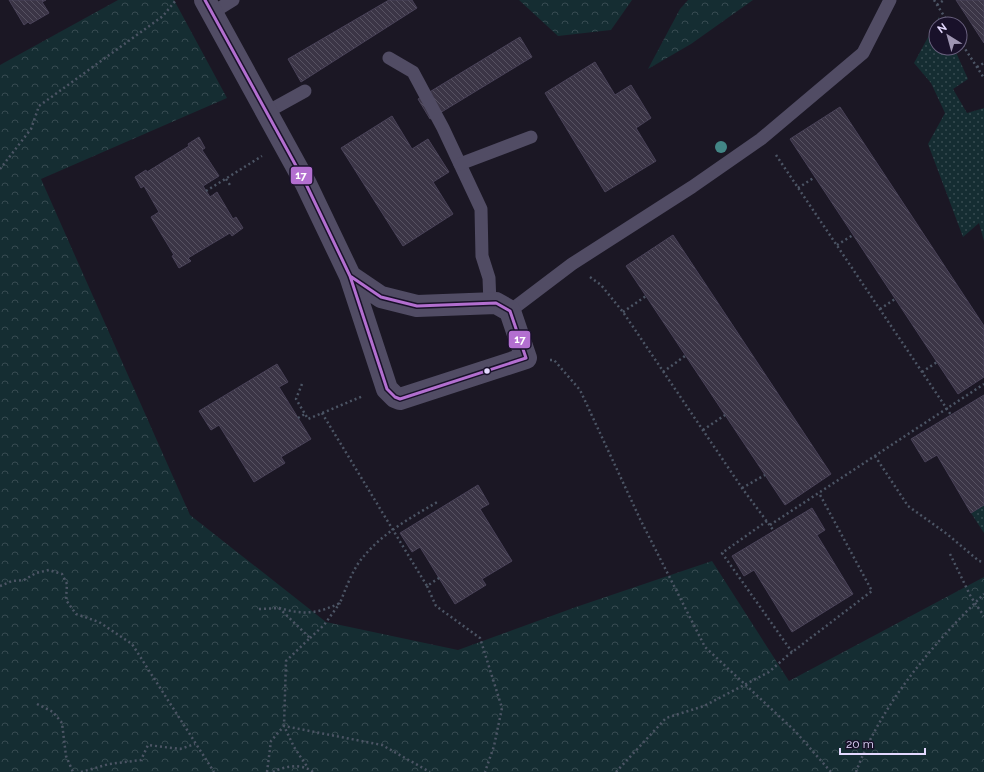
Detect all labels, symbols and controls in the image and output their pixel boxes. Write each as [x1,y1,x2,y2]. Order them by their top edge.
north arrow [928,16,968,56]
text: N [935,21,950,36]
line badge: 17 [290,166,313,185]
text: 17 [295,169,308,182]
line badge: 17 [508,330,531,349]
text: 17 [514,333,527,346]
unlabelled marker [482,366,492,376]
scale bar [840,730,925,756]
text: 20 m [846,737,874,751]

